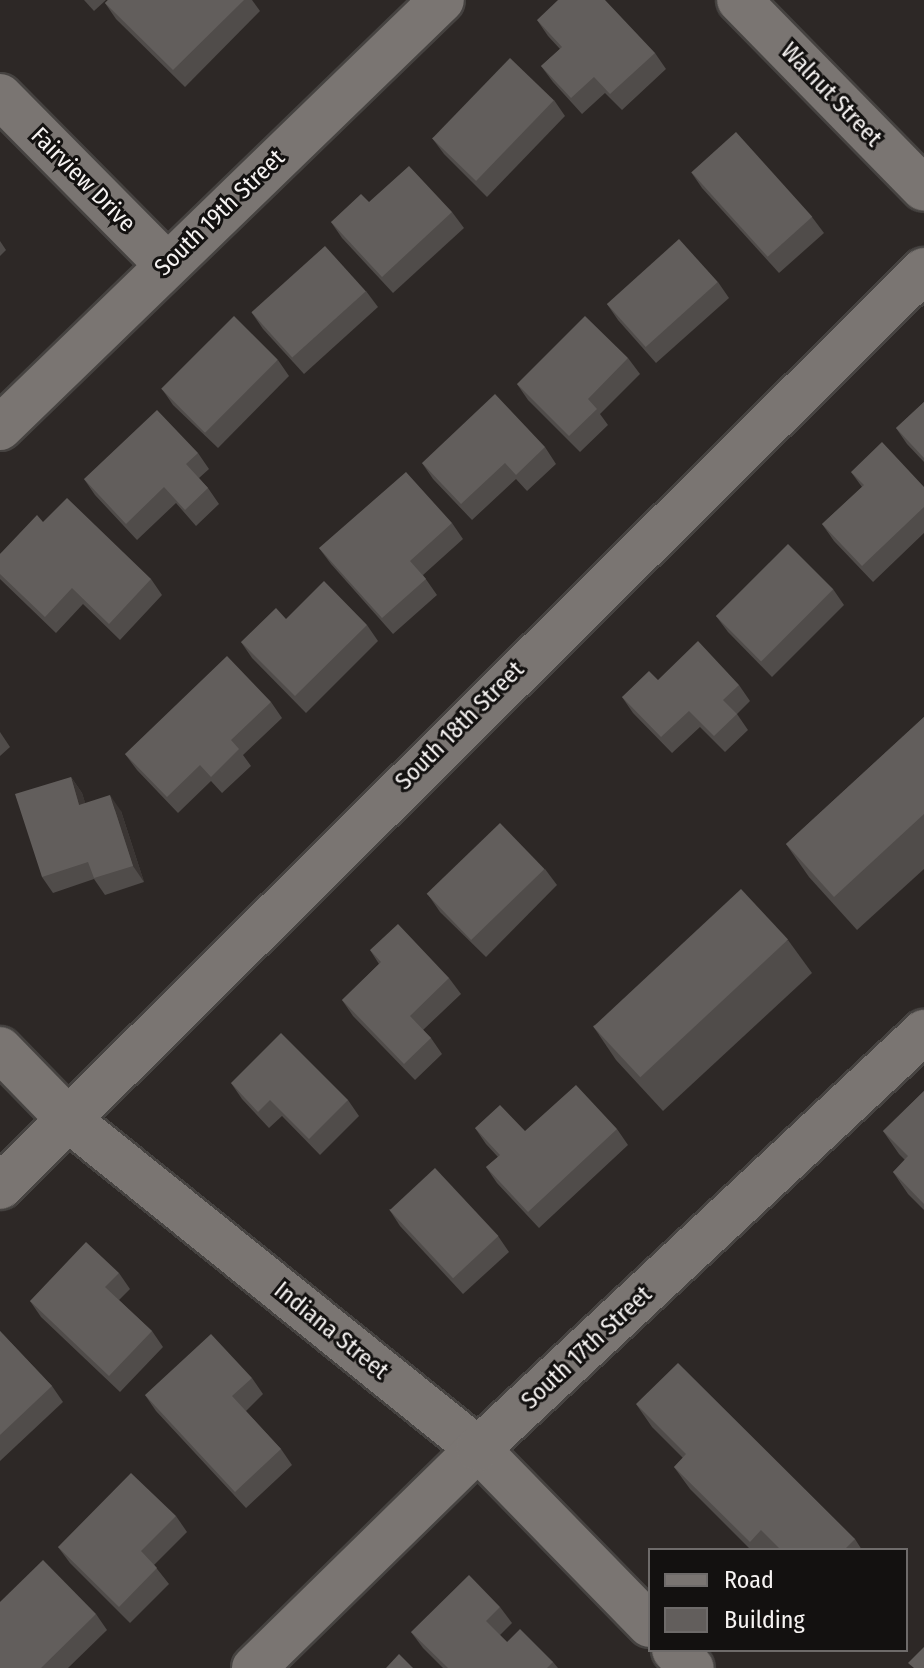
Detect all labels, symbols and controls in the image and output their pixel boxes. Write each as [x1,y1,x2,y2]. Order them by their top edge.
street label: Walnut Street [775,37,887,153]
street label: Fairview Drive [25,122,141,238]
street label: South 19th Street [149,144,291,282]
street label: South 18th Street [390,656,530,796]
street label: Indiana Street [268,1276,394,1386]
street label: South 17th Street [516,1280,658,1416]
legend [648,1548,908,1652]
text: Road [724,1566,774,1594]
text: Building [724,1606,805,1634]

